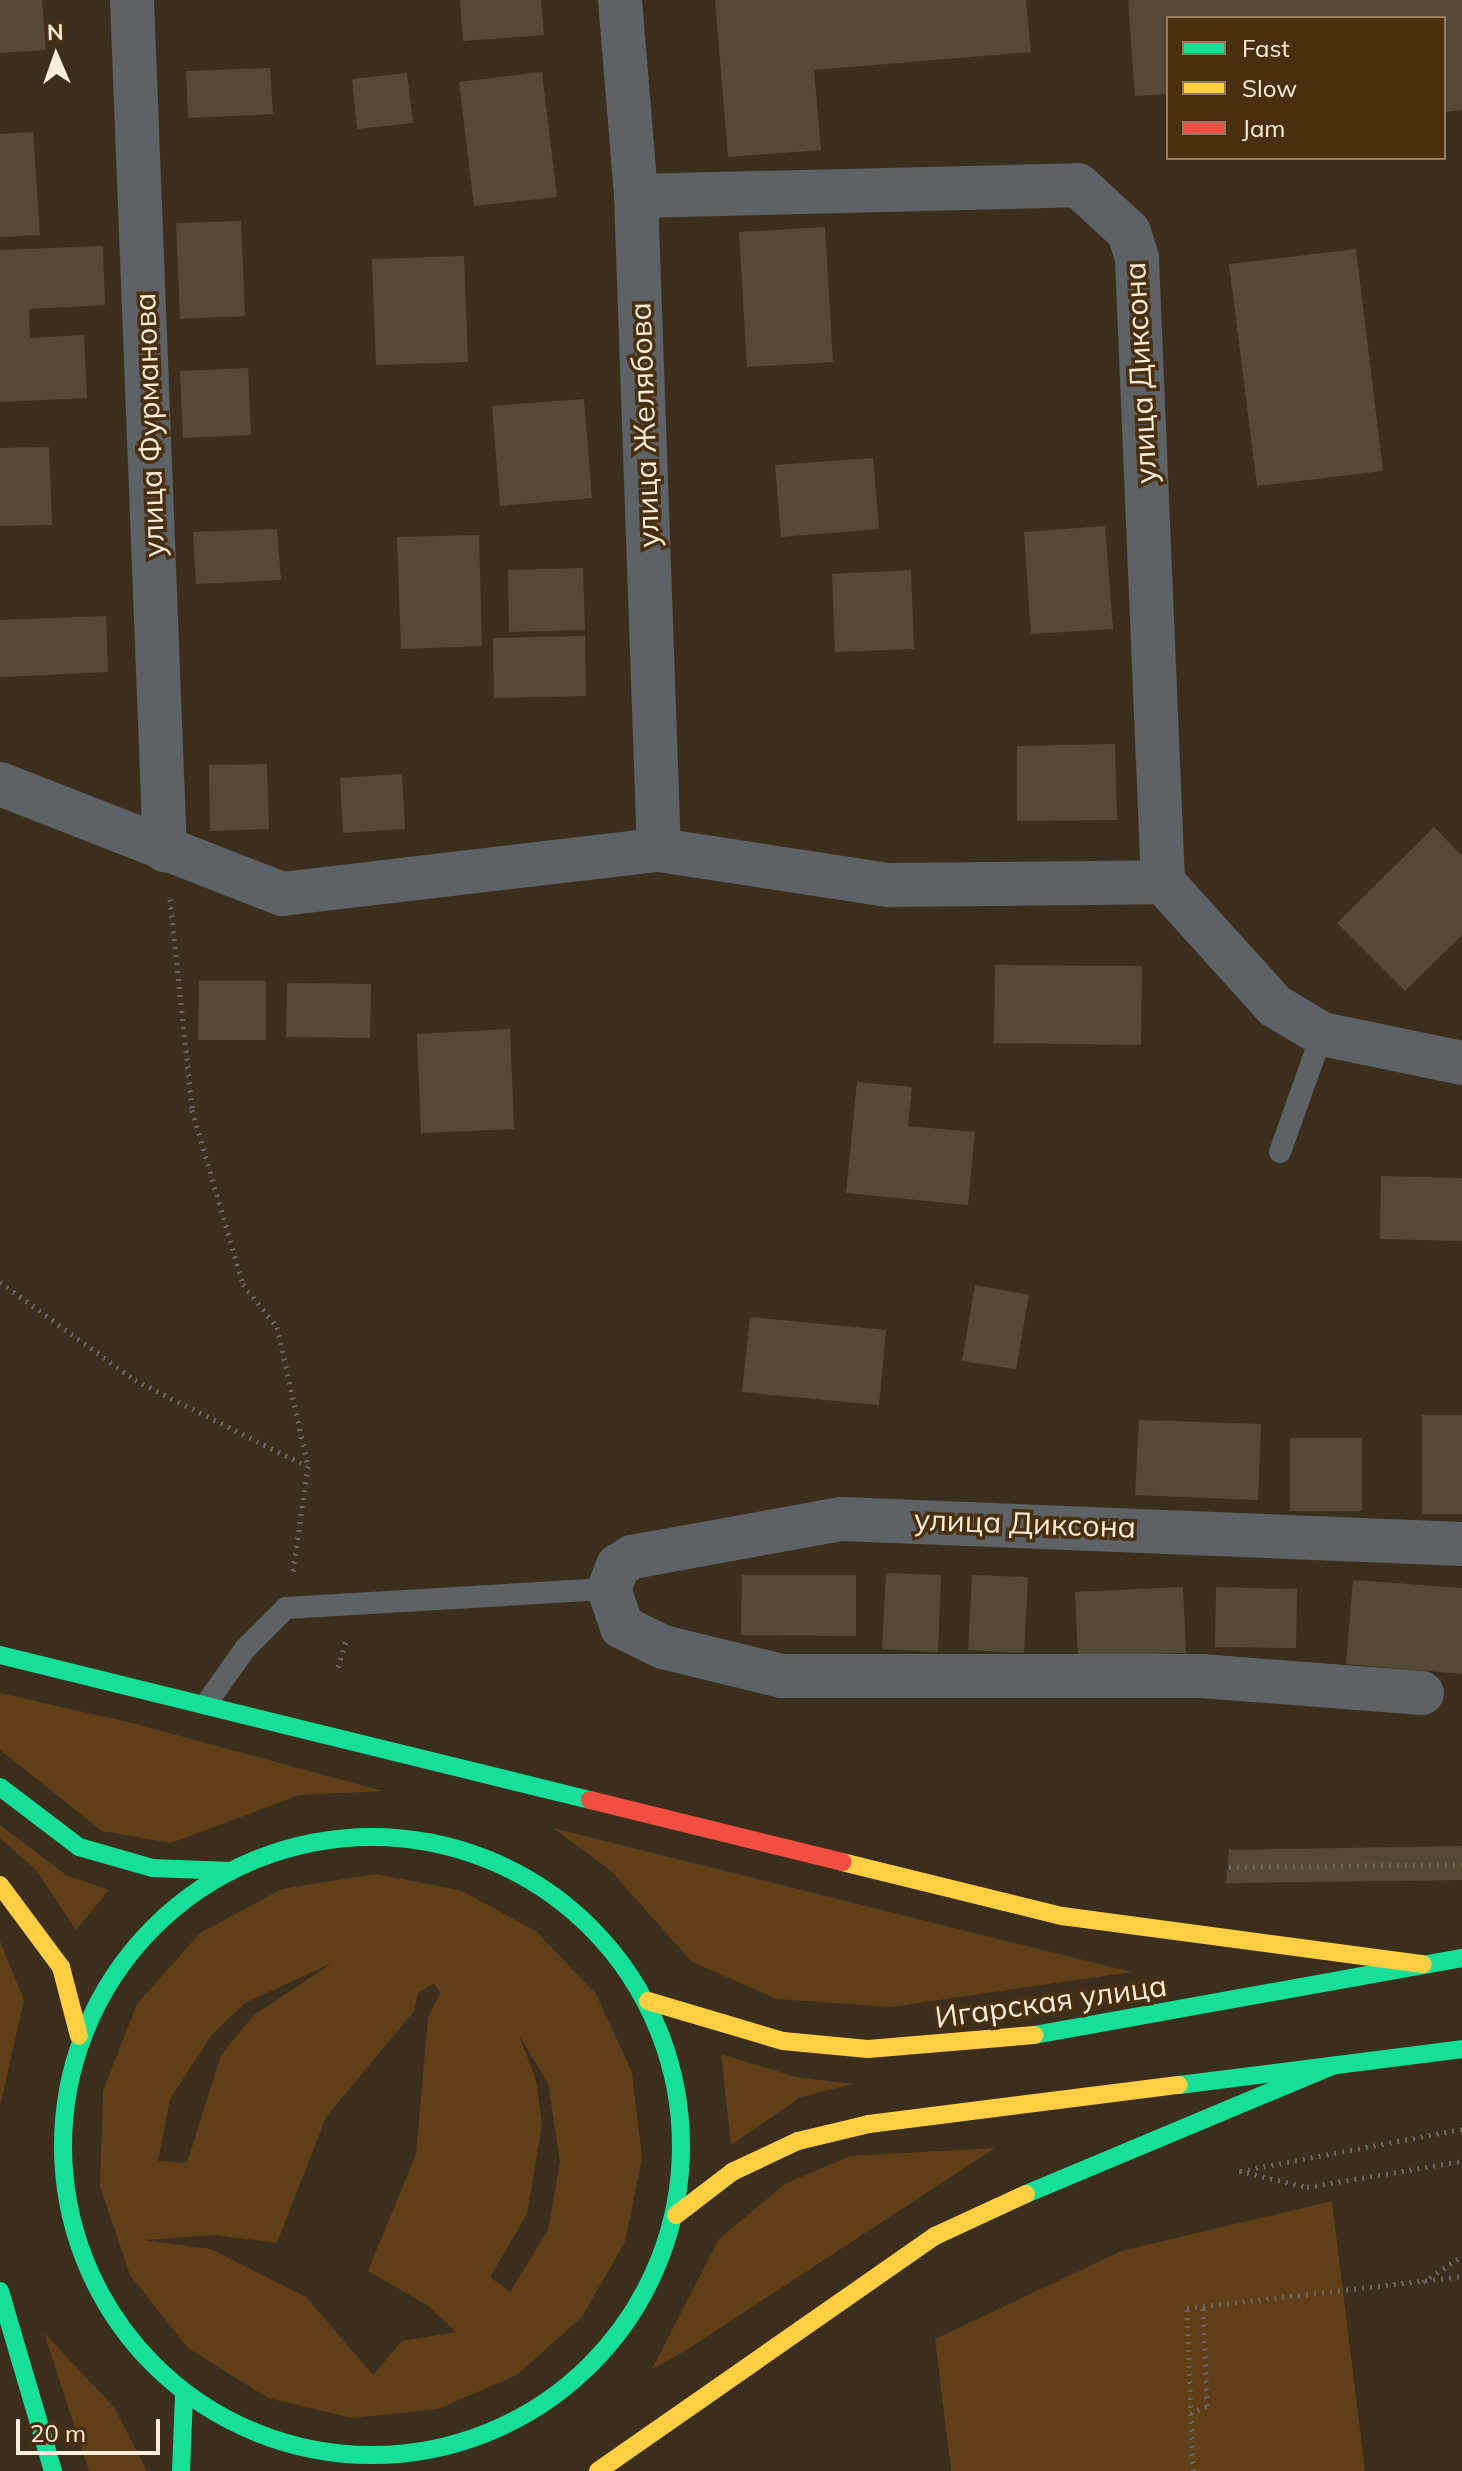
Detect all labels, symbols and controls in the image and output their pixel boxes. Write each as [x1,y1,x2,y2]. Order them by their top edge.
north arrow [16,16,96,96]
legend [1166,16,1446,160]
text: N [46,18,64,46]
text: Fast [1242,33,1290,63]
text: Slow [1242,73,1297,103]
text: Jam [1242,113,1285,143]
street label: улица Диксона [1116,261,1164,485]
street label: улица Фурманова [126,292,172,558]
street label: улица Желябова [622,302,666,548]
street label: улица Диксона [913,1501,1137,1545]
street label: Игарская улица [933,1967,1169,2035]
scale bar [20,2403,164,2453]
text: 20 m [30,2418,86,2448]

